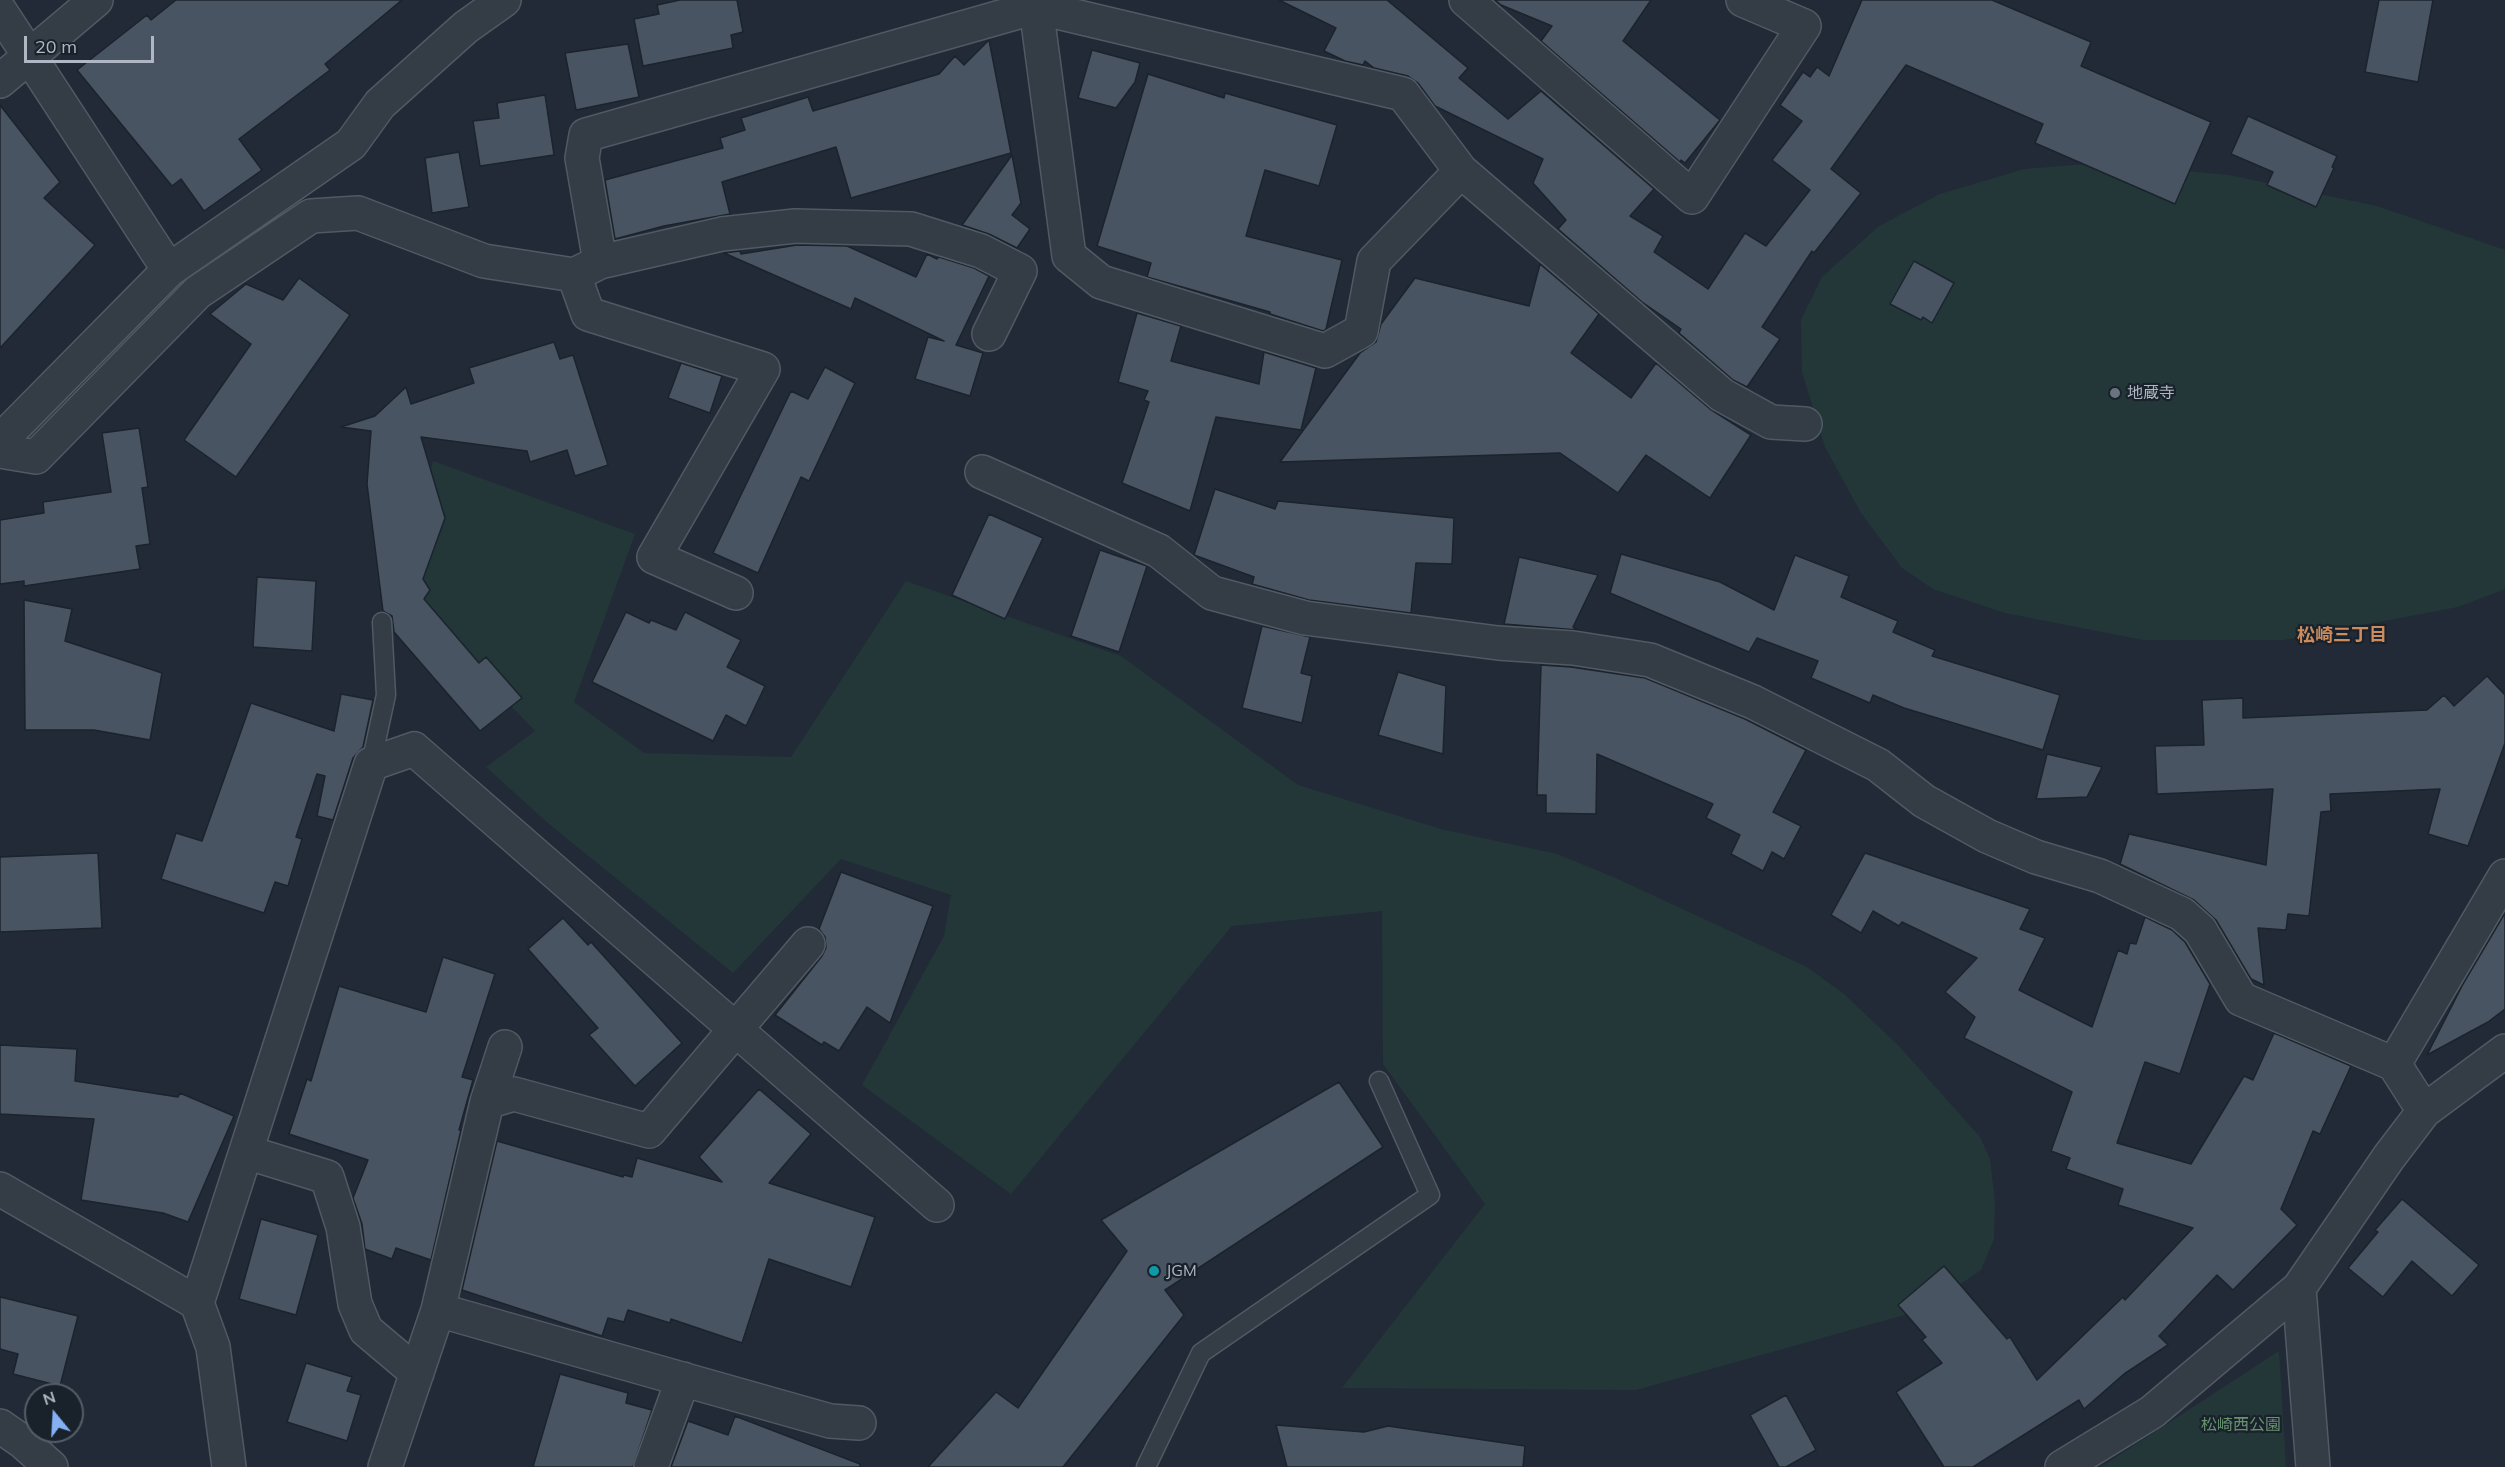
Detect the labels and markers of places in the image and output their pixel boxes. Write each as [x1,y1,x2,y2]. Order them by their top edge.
place label: 地蔵寺 [2127,383,2175,403]
marker: 地蔵寺 [2108,386,2122,400]
place label: JGM [1166,1261,1197,1281]
marker: JGM [1147,1264,1161,1278]

